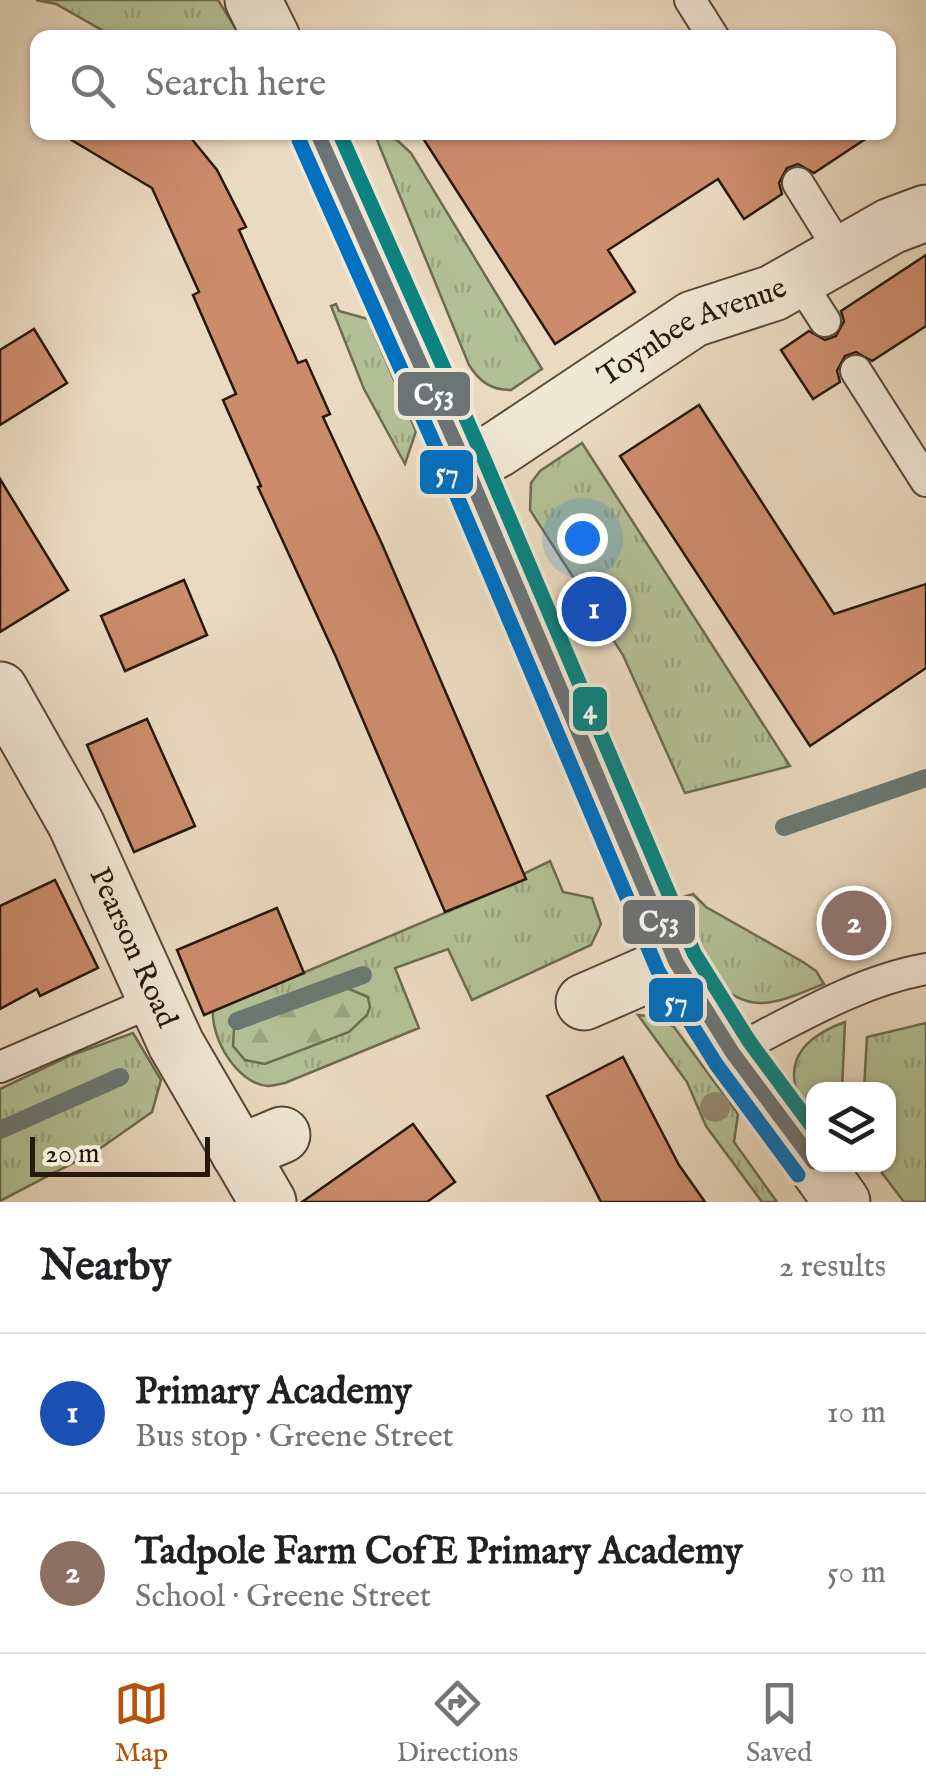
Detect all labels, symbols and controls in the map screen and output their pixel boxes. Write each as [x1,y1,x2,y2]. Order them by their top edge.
search box [30,30,896,140]
icon: search [65,58,120,113]
text: Search here [145,61,326,109]
street label: Toynbee Avenue [591,270,794,396]
line badge: C53 [396,370,472,418]
text: C53 [414,379,454,414]
line badge: 57 [418,448,475,496]
text: 57 [435,456,459,491]
your location [557,513,608,564]
pin: 1 [562,572,626,646]
line badge: 4 [571,685,609,733]
text: 4 [583,693,597,728]
street label: Pearson Road [79,862,185,1035]
pin: 2 [822,886,886,960]
line badge: C53 [621,898,697,946]
text: C53 [639,906,679,941]
line badge: 57 [647,976,705,1024]
text: 57 [664,985,688,1020]
map controls [806,1082,896,1172]
button: layers [806,1082,896,1172]
scale bar [30,1132,210,1176]
text: 20 m [45,1137,100,1172]
text: Nearby [40,1241,171,1294]
text: 2 results [779,1247,886,1288]
text: Primary Academy [135,1369,412,1417]
text: 1 [67,1393,78,1434]
text: 10 m [827,1393,886,1434]
text: Bus stop · Greene Street [135,1417,454,1458]
text: Tadpole Farm CofE Primary Academy [135,1529,743,1577]
text: 2 [65,1553,80,1594]
text: 50 m [827,1553,886,1594]
text: School · Greene Street [135,1577,431,1618]
tab: Map [114,1676,169,1771]
tab: Directions [396,1676,518,1771]
tab: Saved [746,1676,812,1771]

